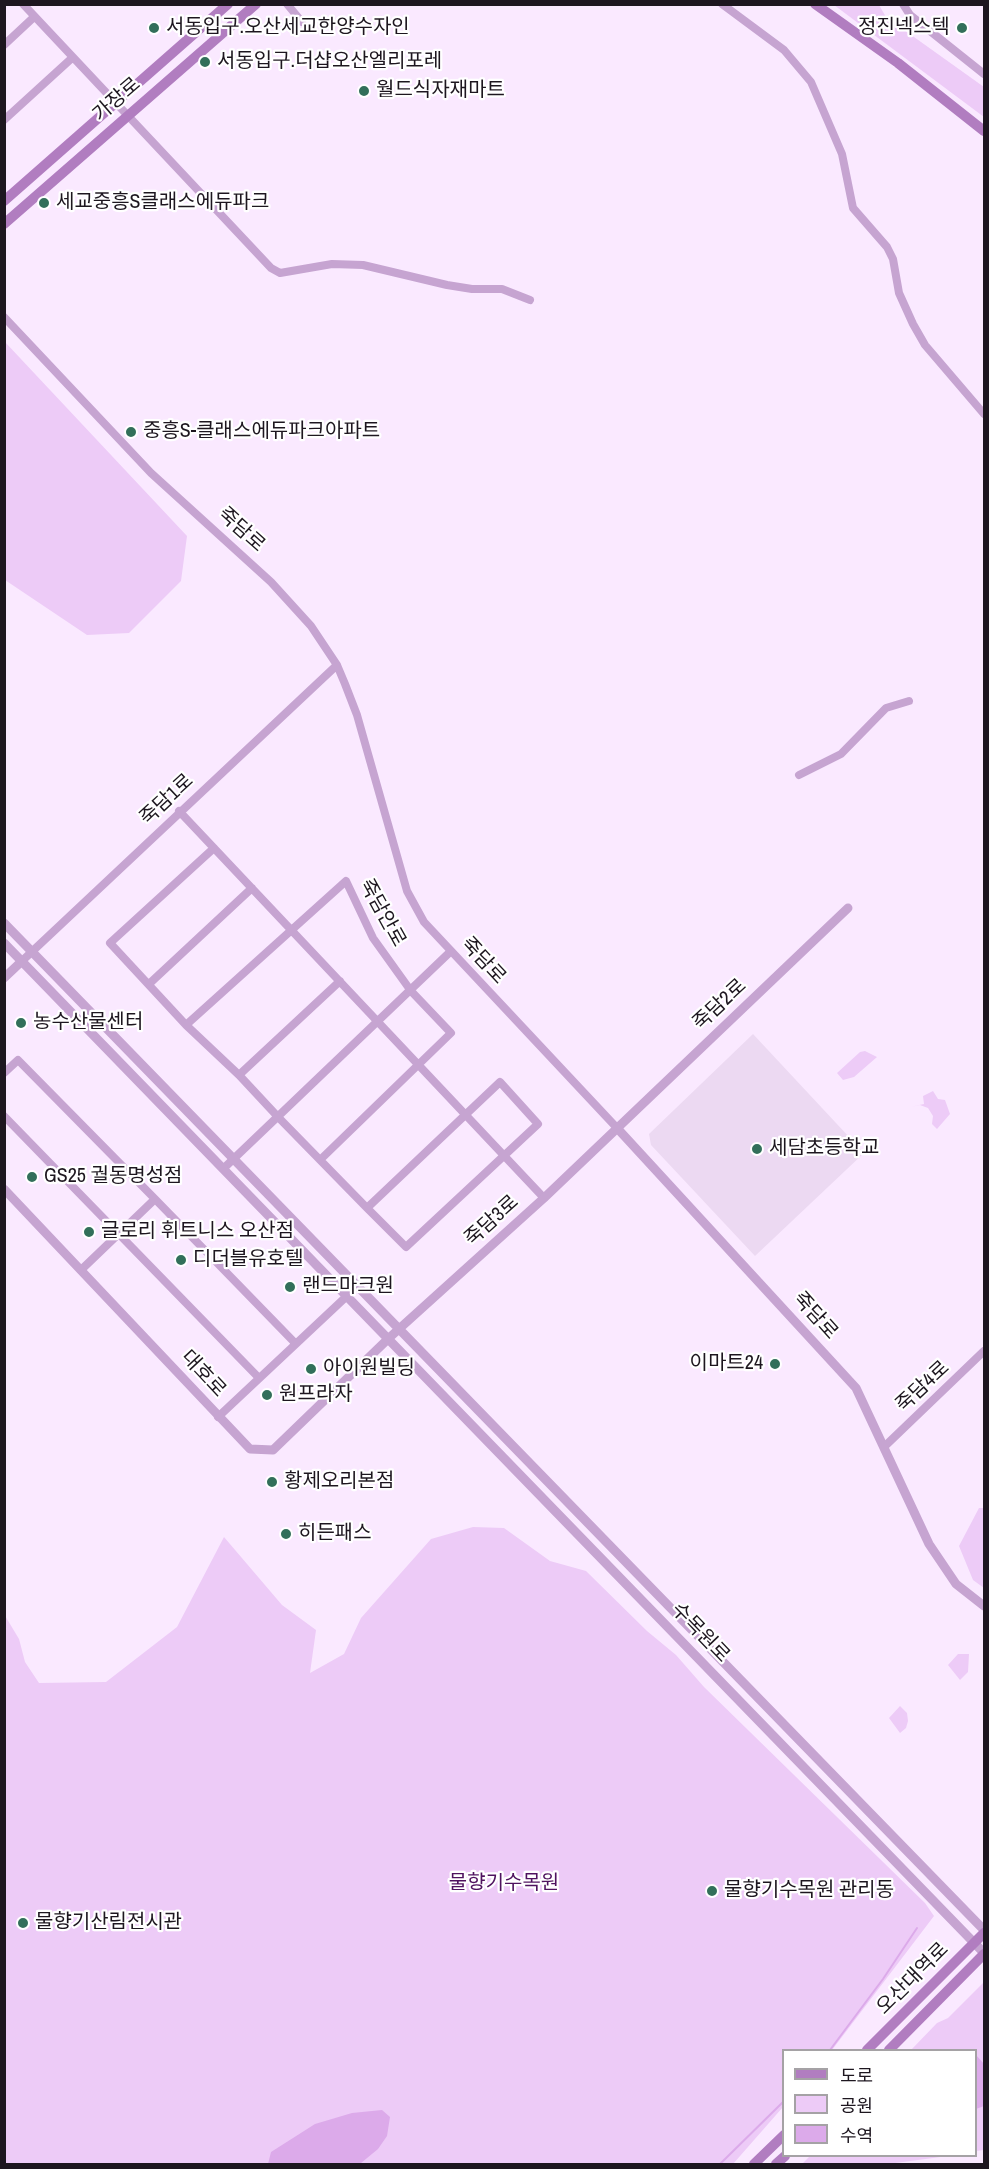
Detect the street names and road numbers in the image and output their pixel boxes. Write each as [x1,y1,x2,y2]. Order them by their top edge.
street label: 가장로 [88,73,146,127]
street label: 죽담로 [212,503,270,557]
street label: 죽담1로 [135,769,199,831]
street label: 죽담안로 [354,875,410,951]
street label: 죽담로 [455,933,511,989]
street label: 죽담2로 [688,974,752,1036]
street label: 죽담3로 [460,1191,524,1251]
street label: 죽담로 [788,1287,842,1345]
street label: 대호로 [175,1346,231,1402]
street label: 죽담4로 [891,1356,955,1418]
street label: 수목원로 [666,1598,734,1668]
street label: 오산대역로 [872,1938,954,2020]

